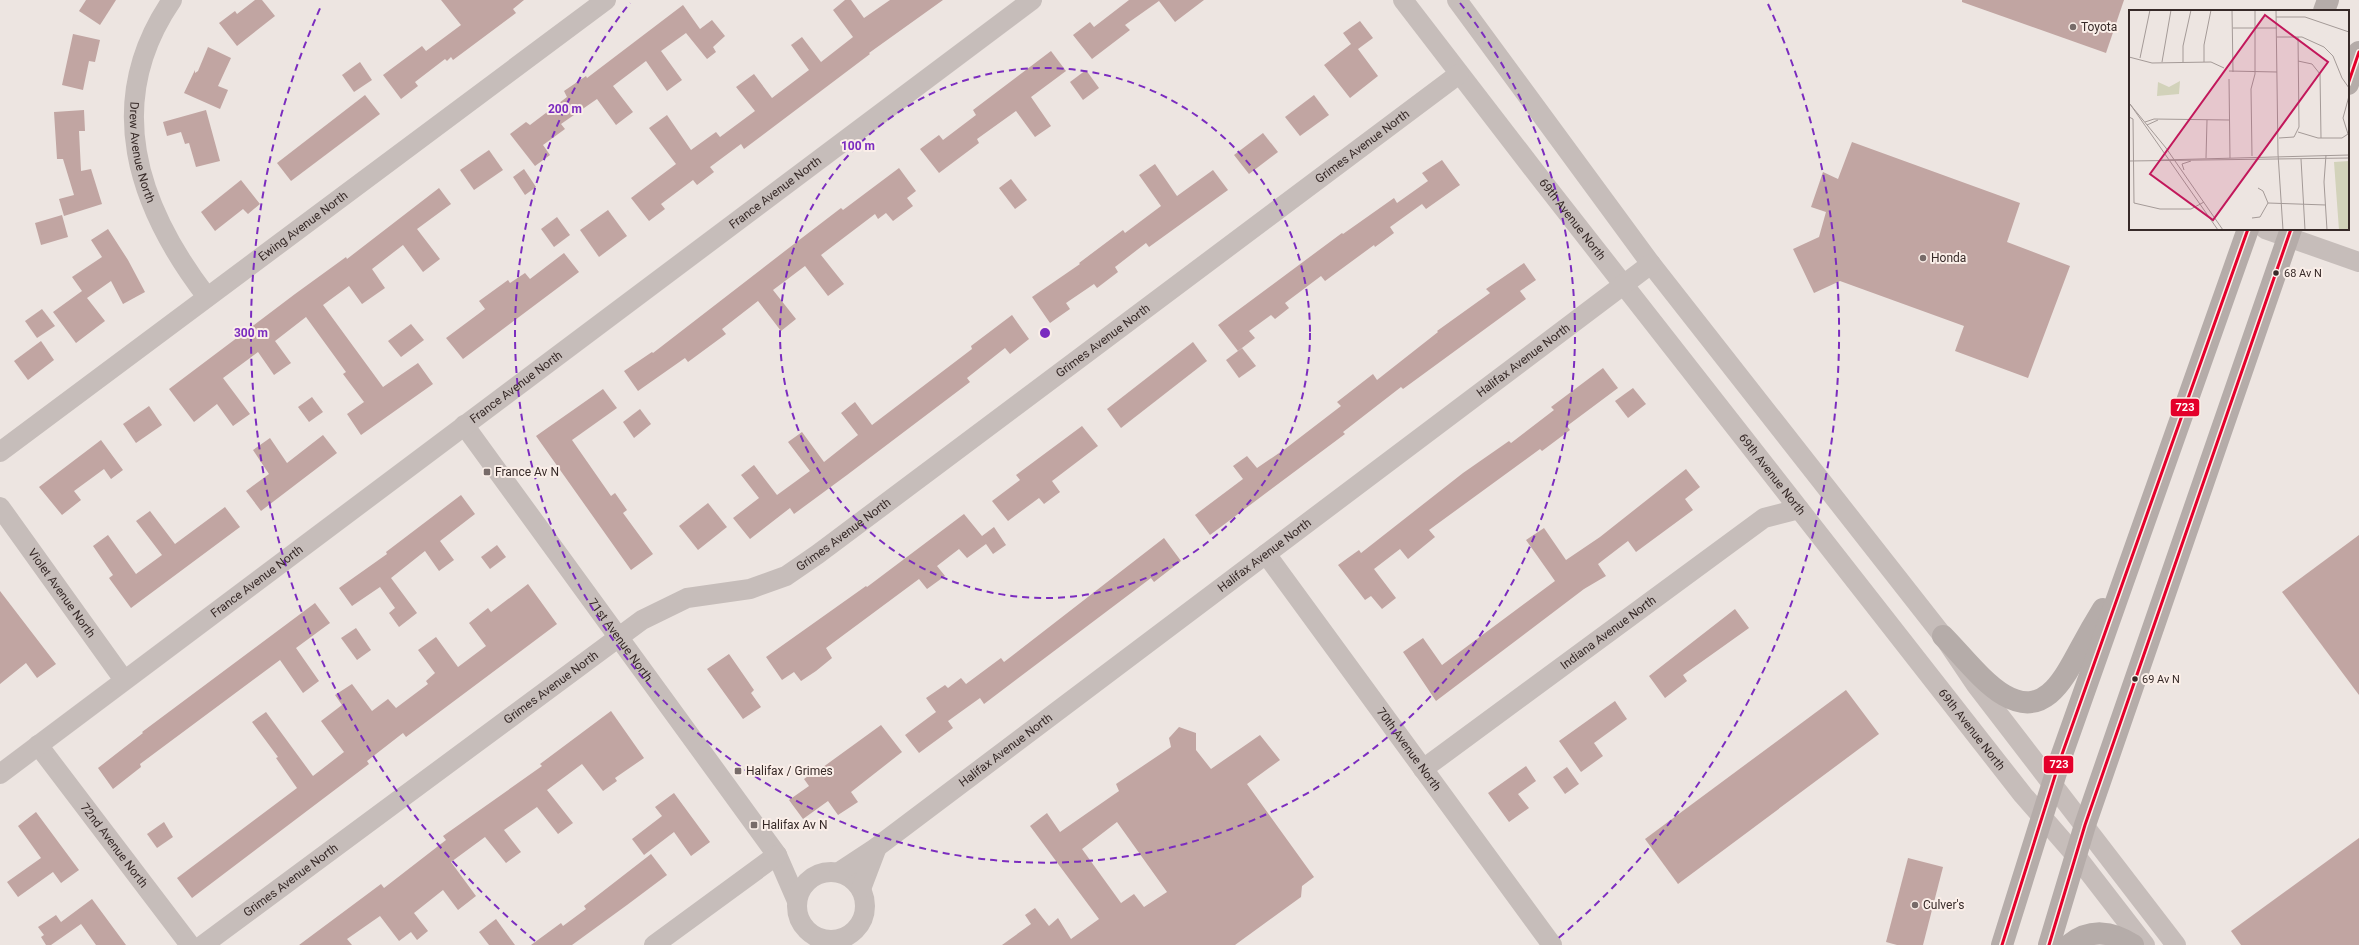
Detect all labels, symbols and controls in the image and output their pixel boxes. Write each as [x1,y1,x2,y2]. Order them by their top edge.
inset map [2129,10,2349,230]
place label: Toyota [2081,20,2117,34]
marker: Toyota [2068,22,2078,32]
street label: Drew Avenue North [127,101,158,205]
text: 200 m [548,102,582,116]
street label: Grimes Avenue North [1312,107,1412,186]
text: 100 m [841,139,875,153]
street label: France Avenue North [726,153,824,232]
street label: 69th Avenue North [1536,176,1609,263]
street label: Ewing Avenue North [256,188,350,264]
place label: Honda [1931,251,1966,265]
marker: Honda [1918,253,1928,263]
place label: 68 Av N [2284,267,2322,280]
marker: 68 Av N [2271,268,2281,278]
street label: Grimes Avenue North [1053,301,1153,380]
street label: Halifax Avenue North [1474,321,1573,400]
text: 300 m [234,326,268,340]
centre of rings [1038,326,1052,340]
street label: France Avenue North [467,348,565,426]
line badge: 723 [2170,398,2200,417]
text: 723 [2176,401,2194,414]
street label: 69th Avenue North [1736,431,1808,518]
place label: France Av N [495,465,559,479]
marker: France Av N [482,467,492,477]
street label: Grimes Avenue North [793,495,893,574]
street label: Halifax Avenue North [1215,516,1314,595]
street label: France Avenue North [208,542,306,621]
street label: Violet Avenue North [25,546,98,640]
street label: Indiana Avenue North [1558,593,1659,672]
street label: 71st Avenue North [586,596,655,684]
street label: Grimes Avenue North [501,648,601,727]
place label: 69 Av N [2142,673,2180,686]
marker: 69 Av N [2130,674,2140,684]
street label: 69th Avenue North [1936,686,2008,773]
street label: 70th Avenue North [1374,705,1444,794]
street label: Halifax Avenue North [956,710,1055,790]
line badge: 723 [2043,755,2074,774]
text: 723 [2050,758,2068,771]
place label: Halifax / Grimes [746,764,833,778]
marker: Halifax / Grimes [733,766,743,776]
street label: 72nd Avenue North [78,800,151,890]
place label: Halifax Av N [762,818,827,832]
marker: Halifax Av N [749,820,759,830]
street label: Grimes Avenue North [241,841,341,920]
place label: Culver's [1923,898,1964,912]
marker: Culver's [1910,900,1920,910]

